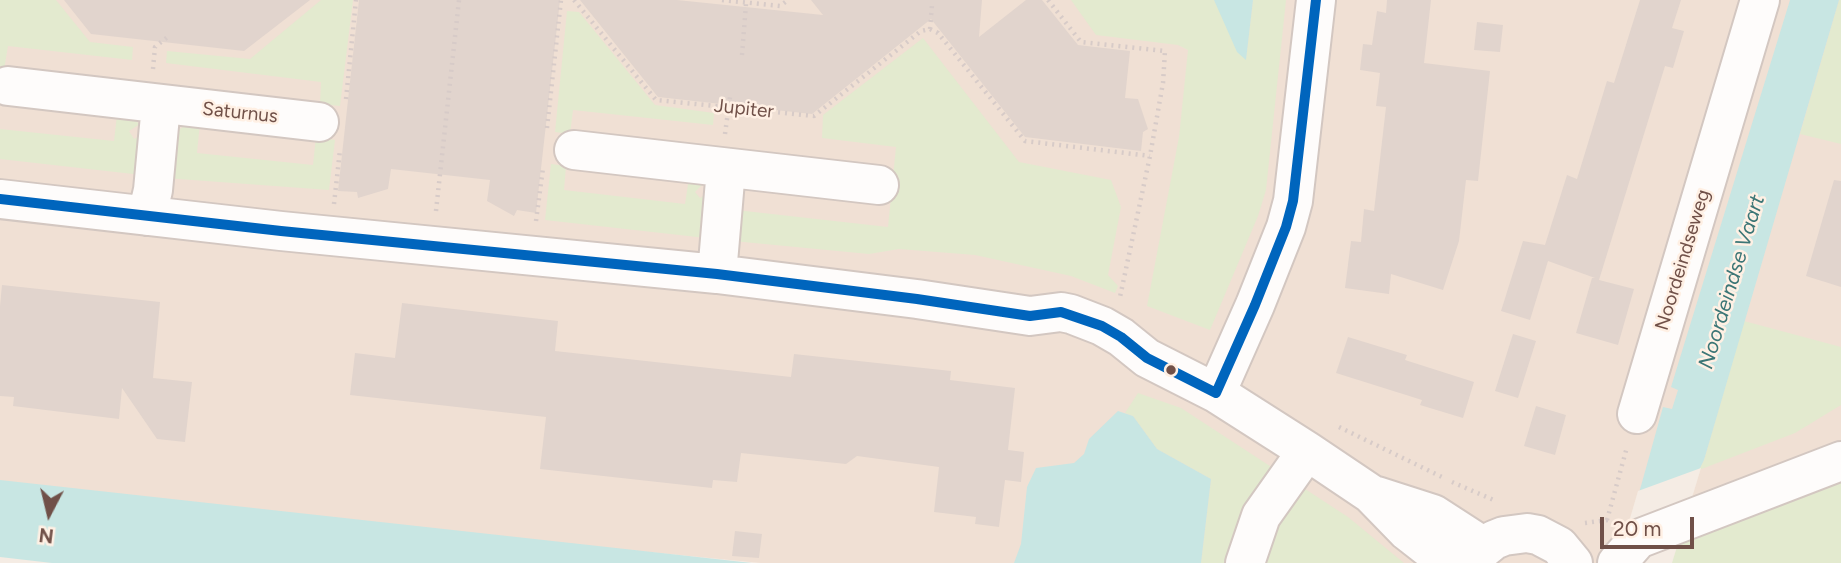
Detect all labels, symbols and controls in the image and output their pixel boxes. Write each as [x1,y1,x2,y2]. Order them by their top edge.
street label: Jupiter [713,95,775,123]
street label: Saturnus [201,98,279,128]
street label: Noordeindseweg [1651,187,1715,333]
water label: Noordeindse Vaart [1694,192,1770,372]
unlabelled marker [1164,363,1178,377]
north arrow [14,479,84,549]
scale bar [1603,504,1698,548]
text: 20 m [1613,516,1661,541]
text: N [38,523,55,548]

